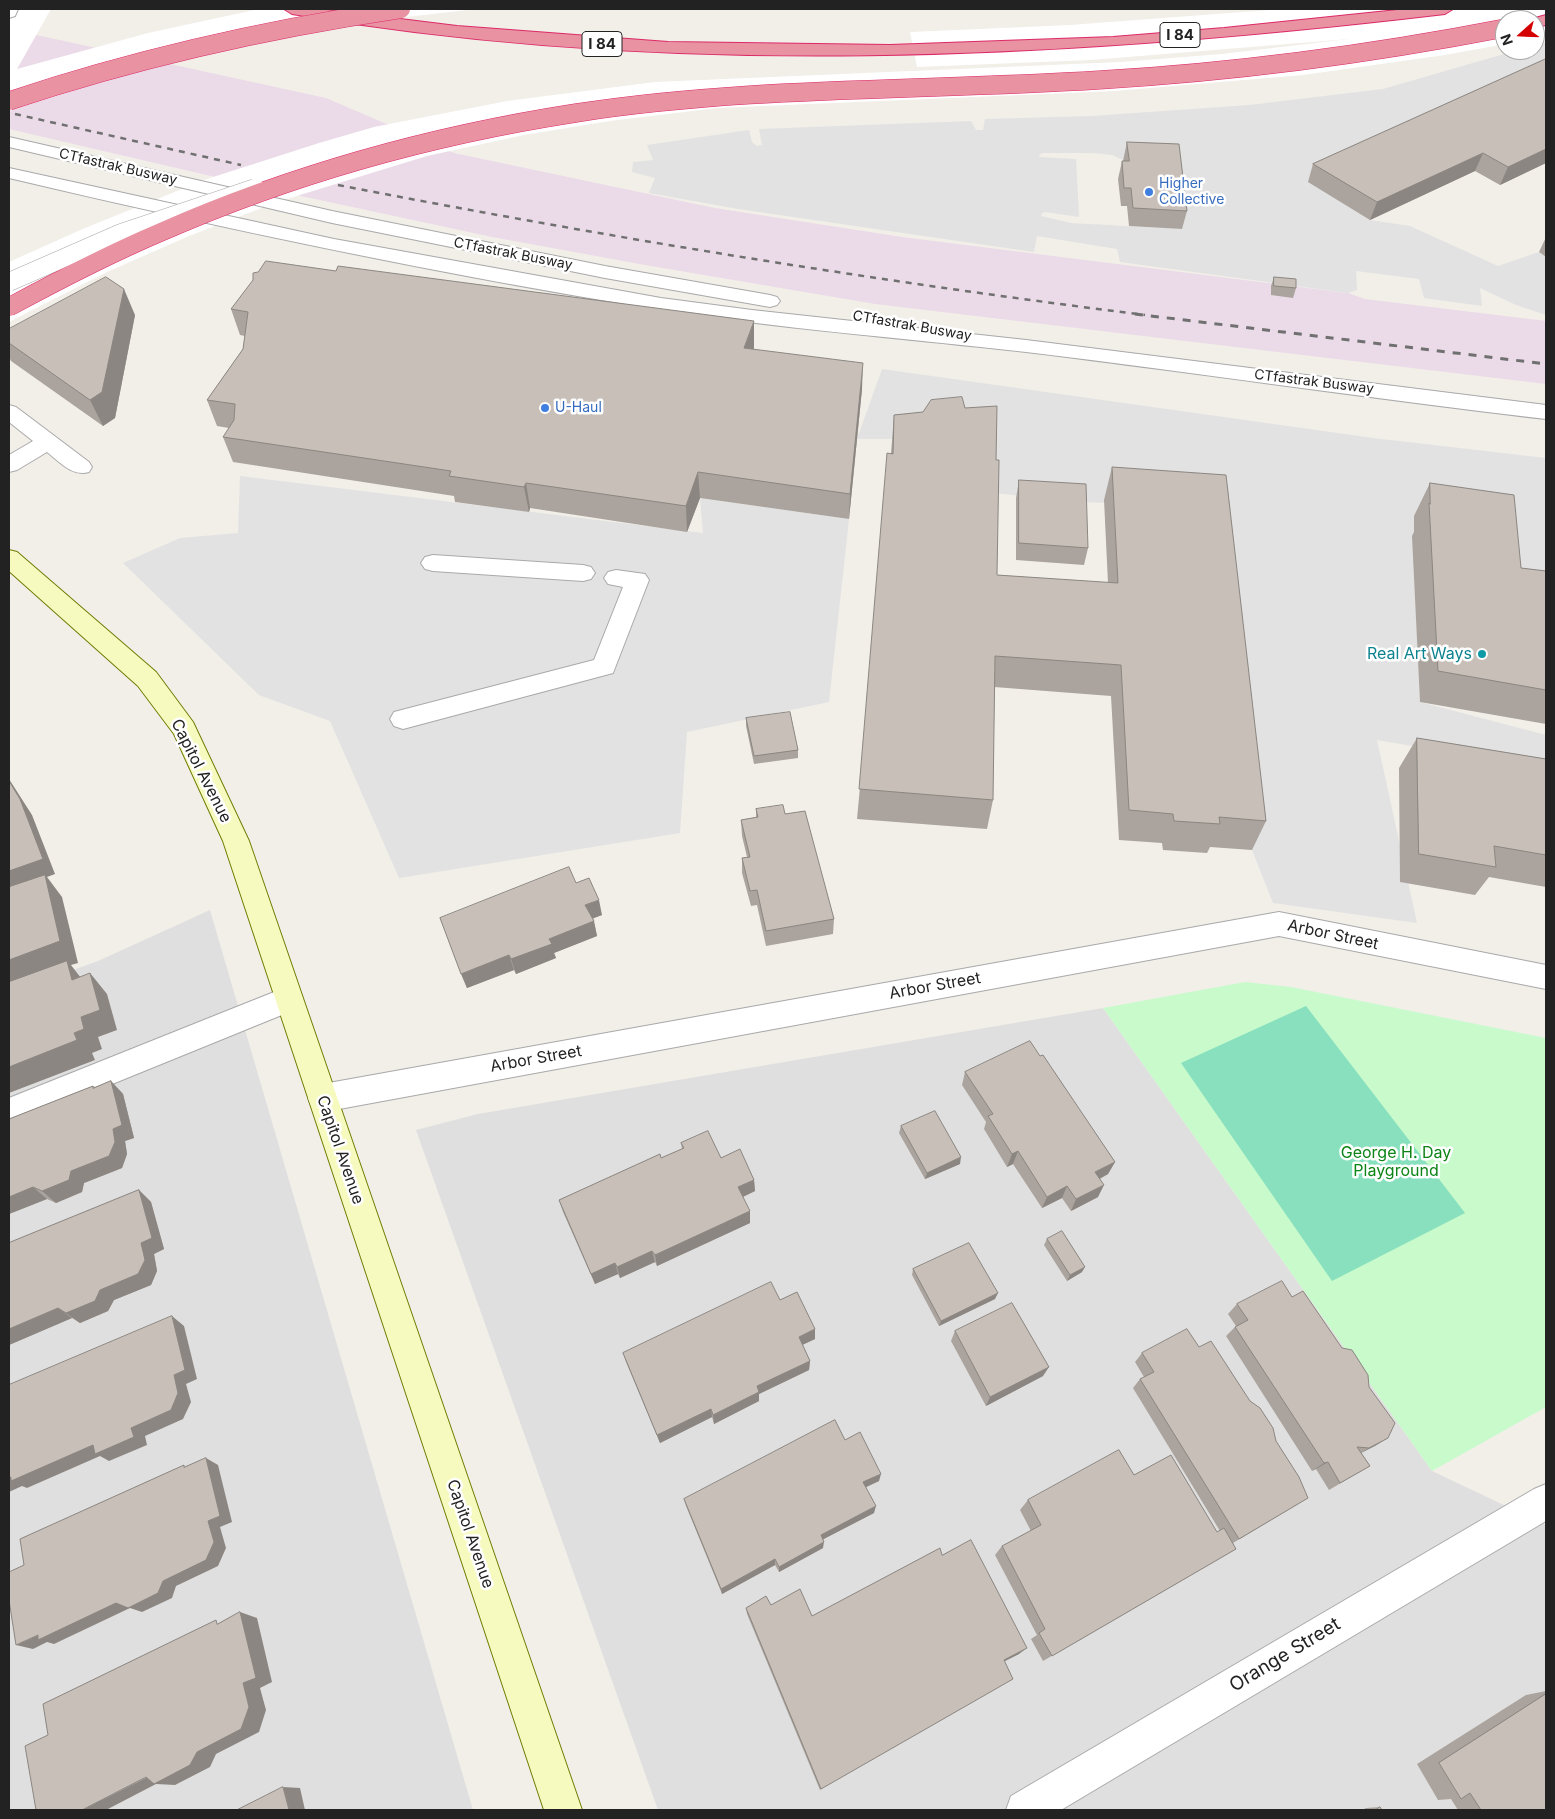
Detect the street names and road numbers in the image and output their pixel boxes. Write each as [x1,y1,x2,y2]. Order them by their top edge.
road number: I 84 [1160,22,1200,48]
road number: I 84 [582,32,622,56]
street label: CTfastrak Busway [57,145,179,189]
street label: CTfastrak Busway [452,234,574,274]
street label: CTfastrak Busway [851,307,973,345]
street label: CTfastrak Busway [1253,366,1375,398]
street label: Capitol Avenue [167,716,235,826]
street label: Arbor Street [1286,916,1380,954]
street label: Arbor Street [888,969,982,1003]
street label: Arbor Street [489,1042,583,1076]
street label: Capitol Avenue [312,1093,368,1207]
street label: Capitol Avenue [442,1477,498,1591]
street label: Orange Street [1225,1613,1345,1697]

